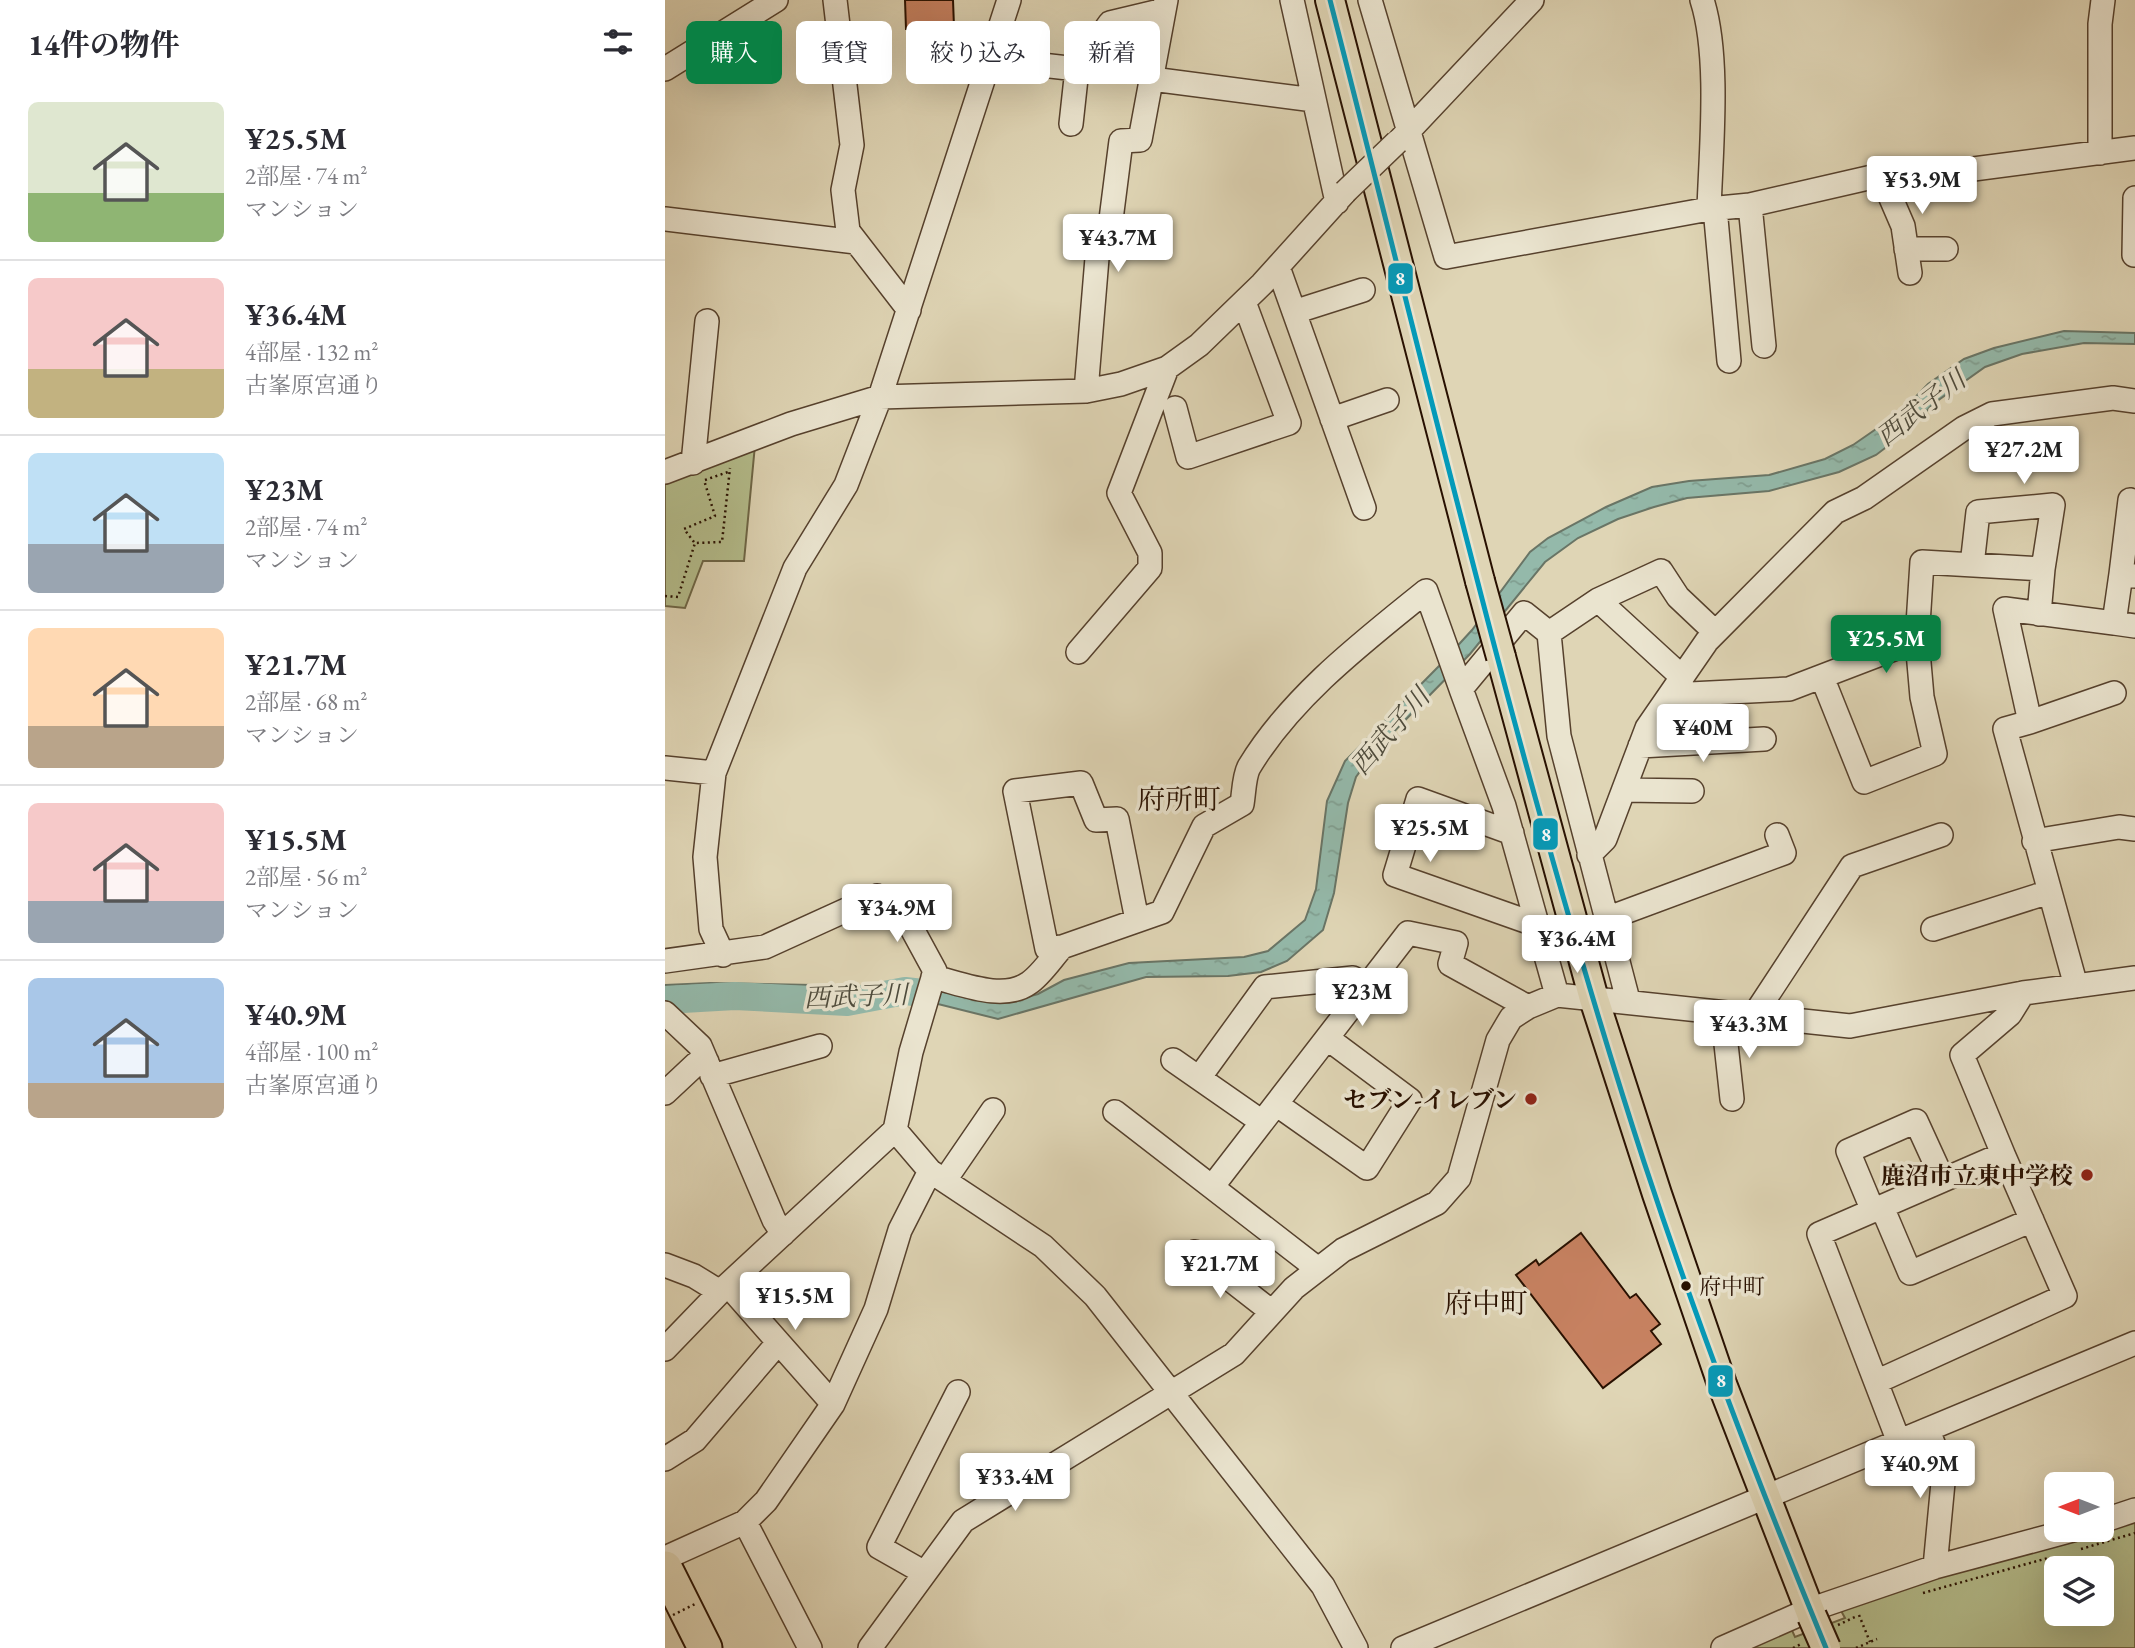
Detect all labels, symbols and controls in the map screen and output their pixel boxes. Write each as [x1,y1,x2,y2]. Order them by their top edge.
chip: 購入 [686,21,782,84]
chip: 賃貸 [796,21,892,84]
chip: 絞り込み [906,21,1050,84]
chip: 新着 [1064,21,1160,84]
icon: filters [599,23,637,61]
text: 14件の物件 [28,25,180,64]
text: ¥25.5M [245,119,347,158]
icon: home [84,130,168,214]
pin: ¥53.9M [1865,156,1979,216]
text: 2部屋 · 74 m² [245,161,367,191]
text: ¥53.9M [1883,164,1961,194]
text: マンション [245,194,359,224]
pin: ¥43.7M [1061,215,1175,274]
text: ¥43.7M [1079,222,1157,252]
line badge: 8 [1387,262,1414,295]
text: 8 [1395,266,1405,291]
text: ¥36.4M [245,295,347,334]
icon: home [84,306,168,390]
text: 4部屋 · 132 m² [245,337,378,367]
water label: 西武子川 [1870,361,1975,453]
text: 古峯原宮通り [245,370,383,400]
pin: ¥27.2M [1967,426,2081,486]
text: ¥27.2M [1985,434,2063,464]
text: ¥23M [245,470,324,509]
icon: home [84,481,168,565]
text: 2部屋 · 74 m² [245,512,367,542]
text: マンション [245,545,359,575]
pin: ¥25.5M [1829,616,1943,675]
text: ¥25.5M [1847,623,1925,653]
text: ¥21.7M [245,645,347,684]
icon: home [84,656,168,740]
water label: 西武子川 [1343,678,1439,781]
text: 2部屋 · 68 m² [245,687,367,717]
pin: ¥40M [1662,704,1744,764]
text: ¥40M [1673,712,1733,742]
text: マンション [245,720,359,750]
district label: 府所町 [1137,781,1221,817]
pin: ¥25.5M [1373,804,1487,864]
text: ¥25.5M [1391,812,1469,842]
line badge: 8 [1532,817,1559,851]
text: ¥15.5M [245,820,347,859]
text: 8 [1541,822,1551,847]
icon: home [84,831,168,915]
text: 2部屋 · 56 m² [245,862,367,892]
pin: ¥34.9M [840,884,954,944]
text: ¥34.9M [858,892,936,922]
text: マンション [245,895,359,925]
pin: ¥36.4M [1520,916,1634,975]
text: ¥36.4M [1538,923,1616,953]
pin: ¥23M [1321,968,1403,1028]
text: ¥23M [1332,976,1392,1006]
water label: 西武子川 [803,977,912,1015]
text: ¥40.9M [245,995,347,1034]
pin: ¥43.3M [1692,1000,1806,1060]
icon: home [84,1006,168,1090]
text: ¥43.3M [1710,1008,1788,1038]
text: 4部屋 · 100 m² [245,1037,378,1067]
text: 古峯原宮通り [245,1070,383,1100]
place label: セブン-イレブン [1343,1084,1517,1115]
marker: セブン-イレブン [1523,1091,1539,1107]
place label: 鹿沼市立東中学校 [1881,1160,2073,1191]
marker: 鹿沼市立東中学校 [2079,1167,2095,1183]
pin: ¥21.7M [1163,1240,1277,1300]
text: ¥21.7M [1181,1248,1259,1278]
pin: ¥15.5M [738,1272,852,1332]
place label: 府中町 [1699,1272,1765,1301]
marker: 府中町 [1679,1279,1693,1293]
text: ¥15.5M [756,1280,834,1310]
district label: 府中町 [1444,1285,1528,1321]
line badge: 8 [1707,1364,1734,1398]
text: 8 [1716,1368,1726,1393]
pin: ¥40.9M [1863,1440,1977,1500]
text: ¥40.9M [1881,1448,1959,1478]
pin: ¥33.4M [958,1454,1072,1513]
text: ¥33.4M [976,1461,1054,1491]
north arrow [2044,1472,2114,1542]
map controls [2044,1472,2114,1626]
button: layers [2044,1556,2114,1626]

